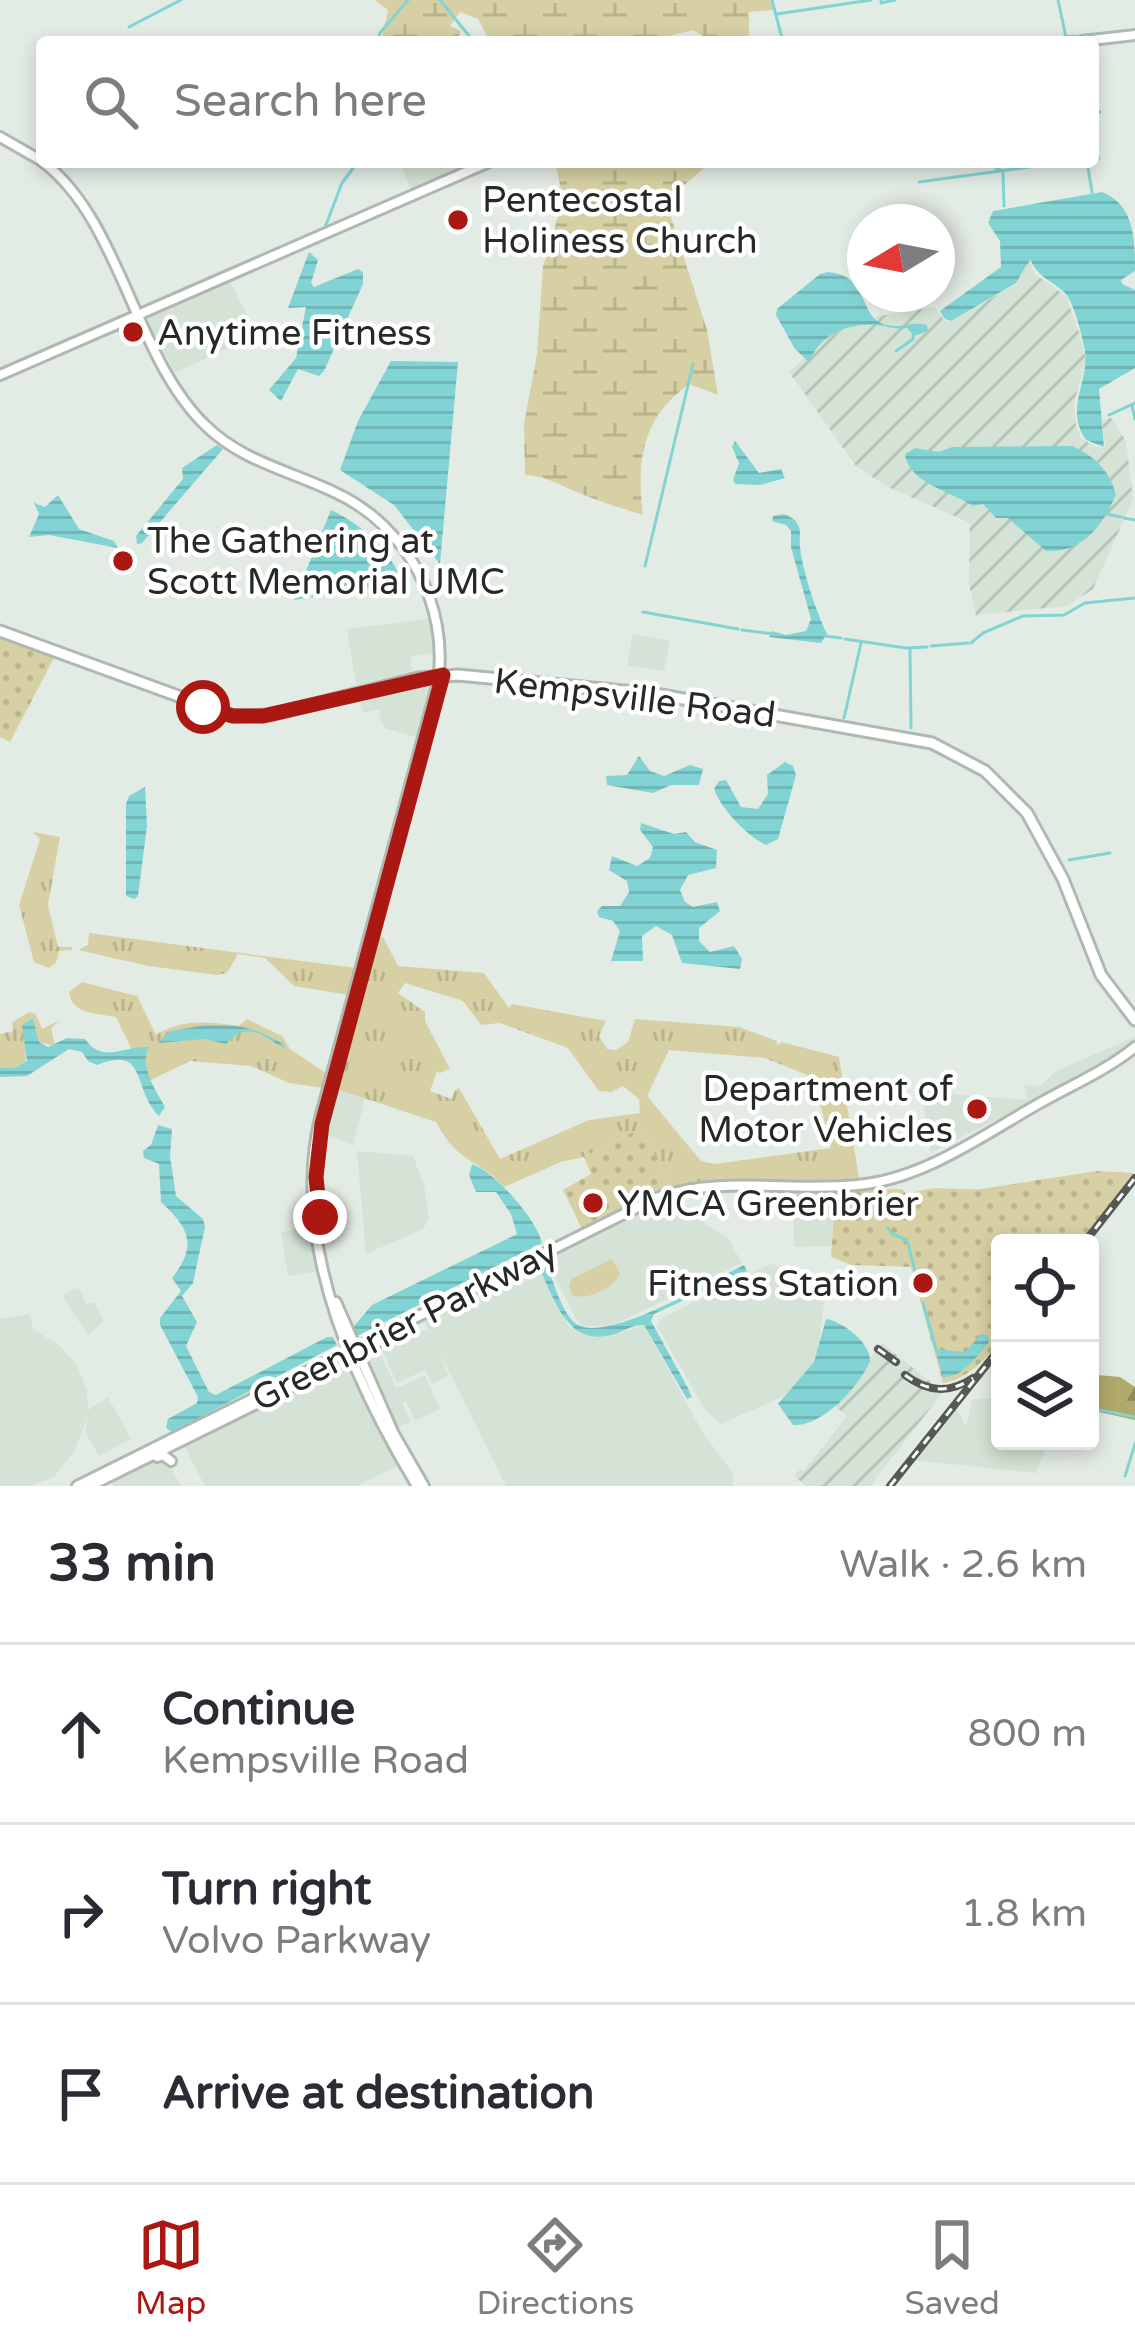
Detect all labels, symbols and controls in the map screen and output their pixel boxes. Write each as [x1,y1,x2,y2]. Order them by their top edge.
search box [36,36,1099,168]
icon: search [78,69,144,135]
text: Search here [174,75,427,129]
place label: Pentecostal Holiness Church [482,179,758,263]
north arrow [847,204,955,312]
marker: Pentecostal Holiness Church [445,207,471,233]
place label: Anytime Fitness [157,312,432,355]
marker: Anytime Fitness [120,319,146,345]
place label: The Gathering at Scott Memorial UMC [147,520,505,604]
marker: The Gathering at Scott Memorial UMC [110,548,136,574]
street label: Kempsville Road [491,660,778,737]
route start [176,680,230,734]
place label: Department of Motor Vehicles [698,1068,953,1152]
marker: Department of Motor Vehicles [964,1096,990,1122]
place label: YMCA Greenbrier [617,1183,919,1226]
route end [293,1190,347,1244]
marker: YMCA Greenbrier [580,1190,606,1216]
street label: Greenbrier Parkway [245,1230,564,1421]
map controls [991,1234,1099,1450]
button: locate [991,1234,1099,1342]
place label: Fitness Station [647,1263,899,1306]
marker: Fitness Station [910,1270,936,1296]
button: layers [991,1342,1099,1450]
text: 33 min [48,1533,216,1595]
text: Walk · 2.6 km [840,1541,1087,1588]
text: Continue [162,1683,355,1737]
icon: ahead [48,1701,114,1767]
text: 800 m [968,1710,1087,1757]
text: Kempsville Road [162,1737,469,1784]
text: Turn right [162,1863,371,1917]
icon: right [48,1881,114,1947]
text: 1.8 km [961,1890,1087,1937]
text: Volvo Parkway [162,1917,431,1964]
icon: arrive [48,2061,114,2127]
text: Arrive at destination [162,2067,594,2121]
tab: Map [135,2212,206,2323]
tab: Directions [476,2212,634,2323]
tab: Saved [905,2212,1000,2323]

